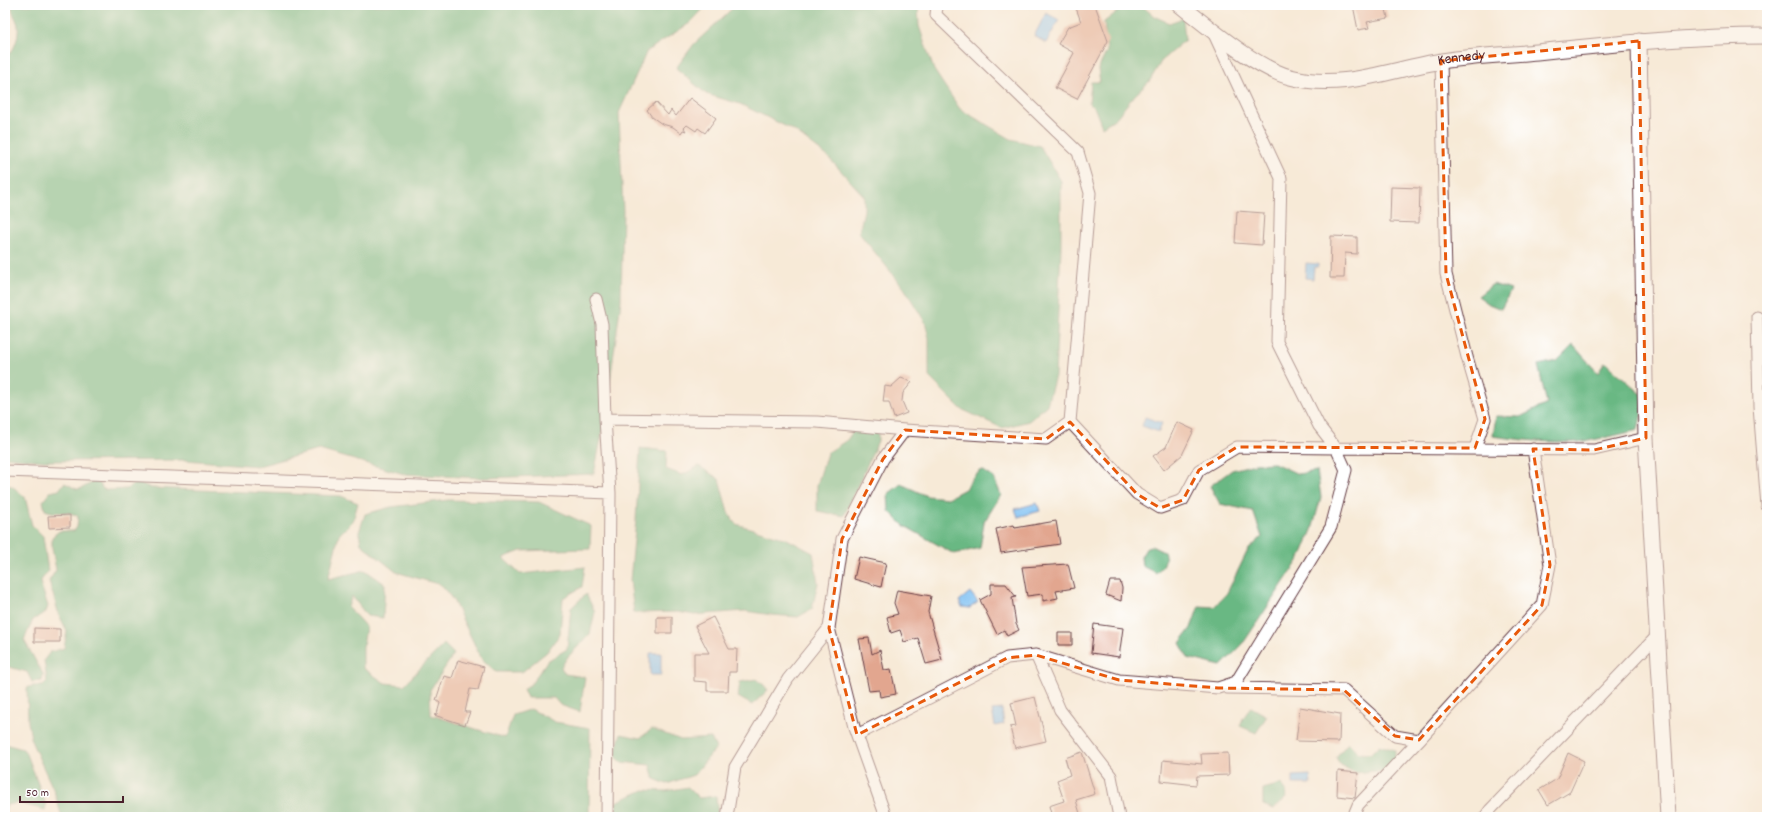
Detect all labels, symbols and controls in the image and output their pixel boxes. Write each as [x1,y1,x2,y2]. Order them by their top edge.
street label: Kennedy [1436,45,1487,73]
scale bar [20,778,123,804]
text: 50 m [26,785,49,802]

